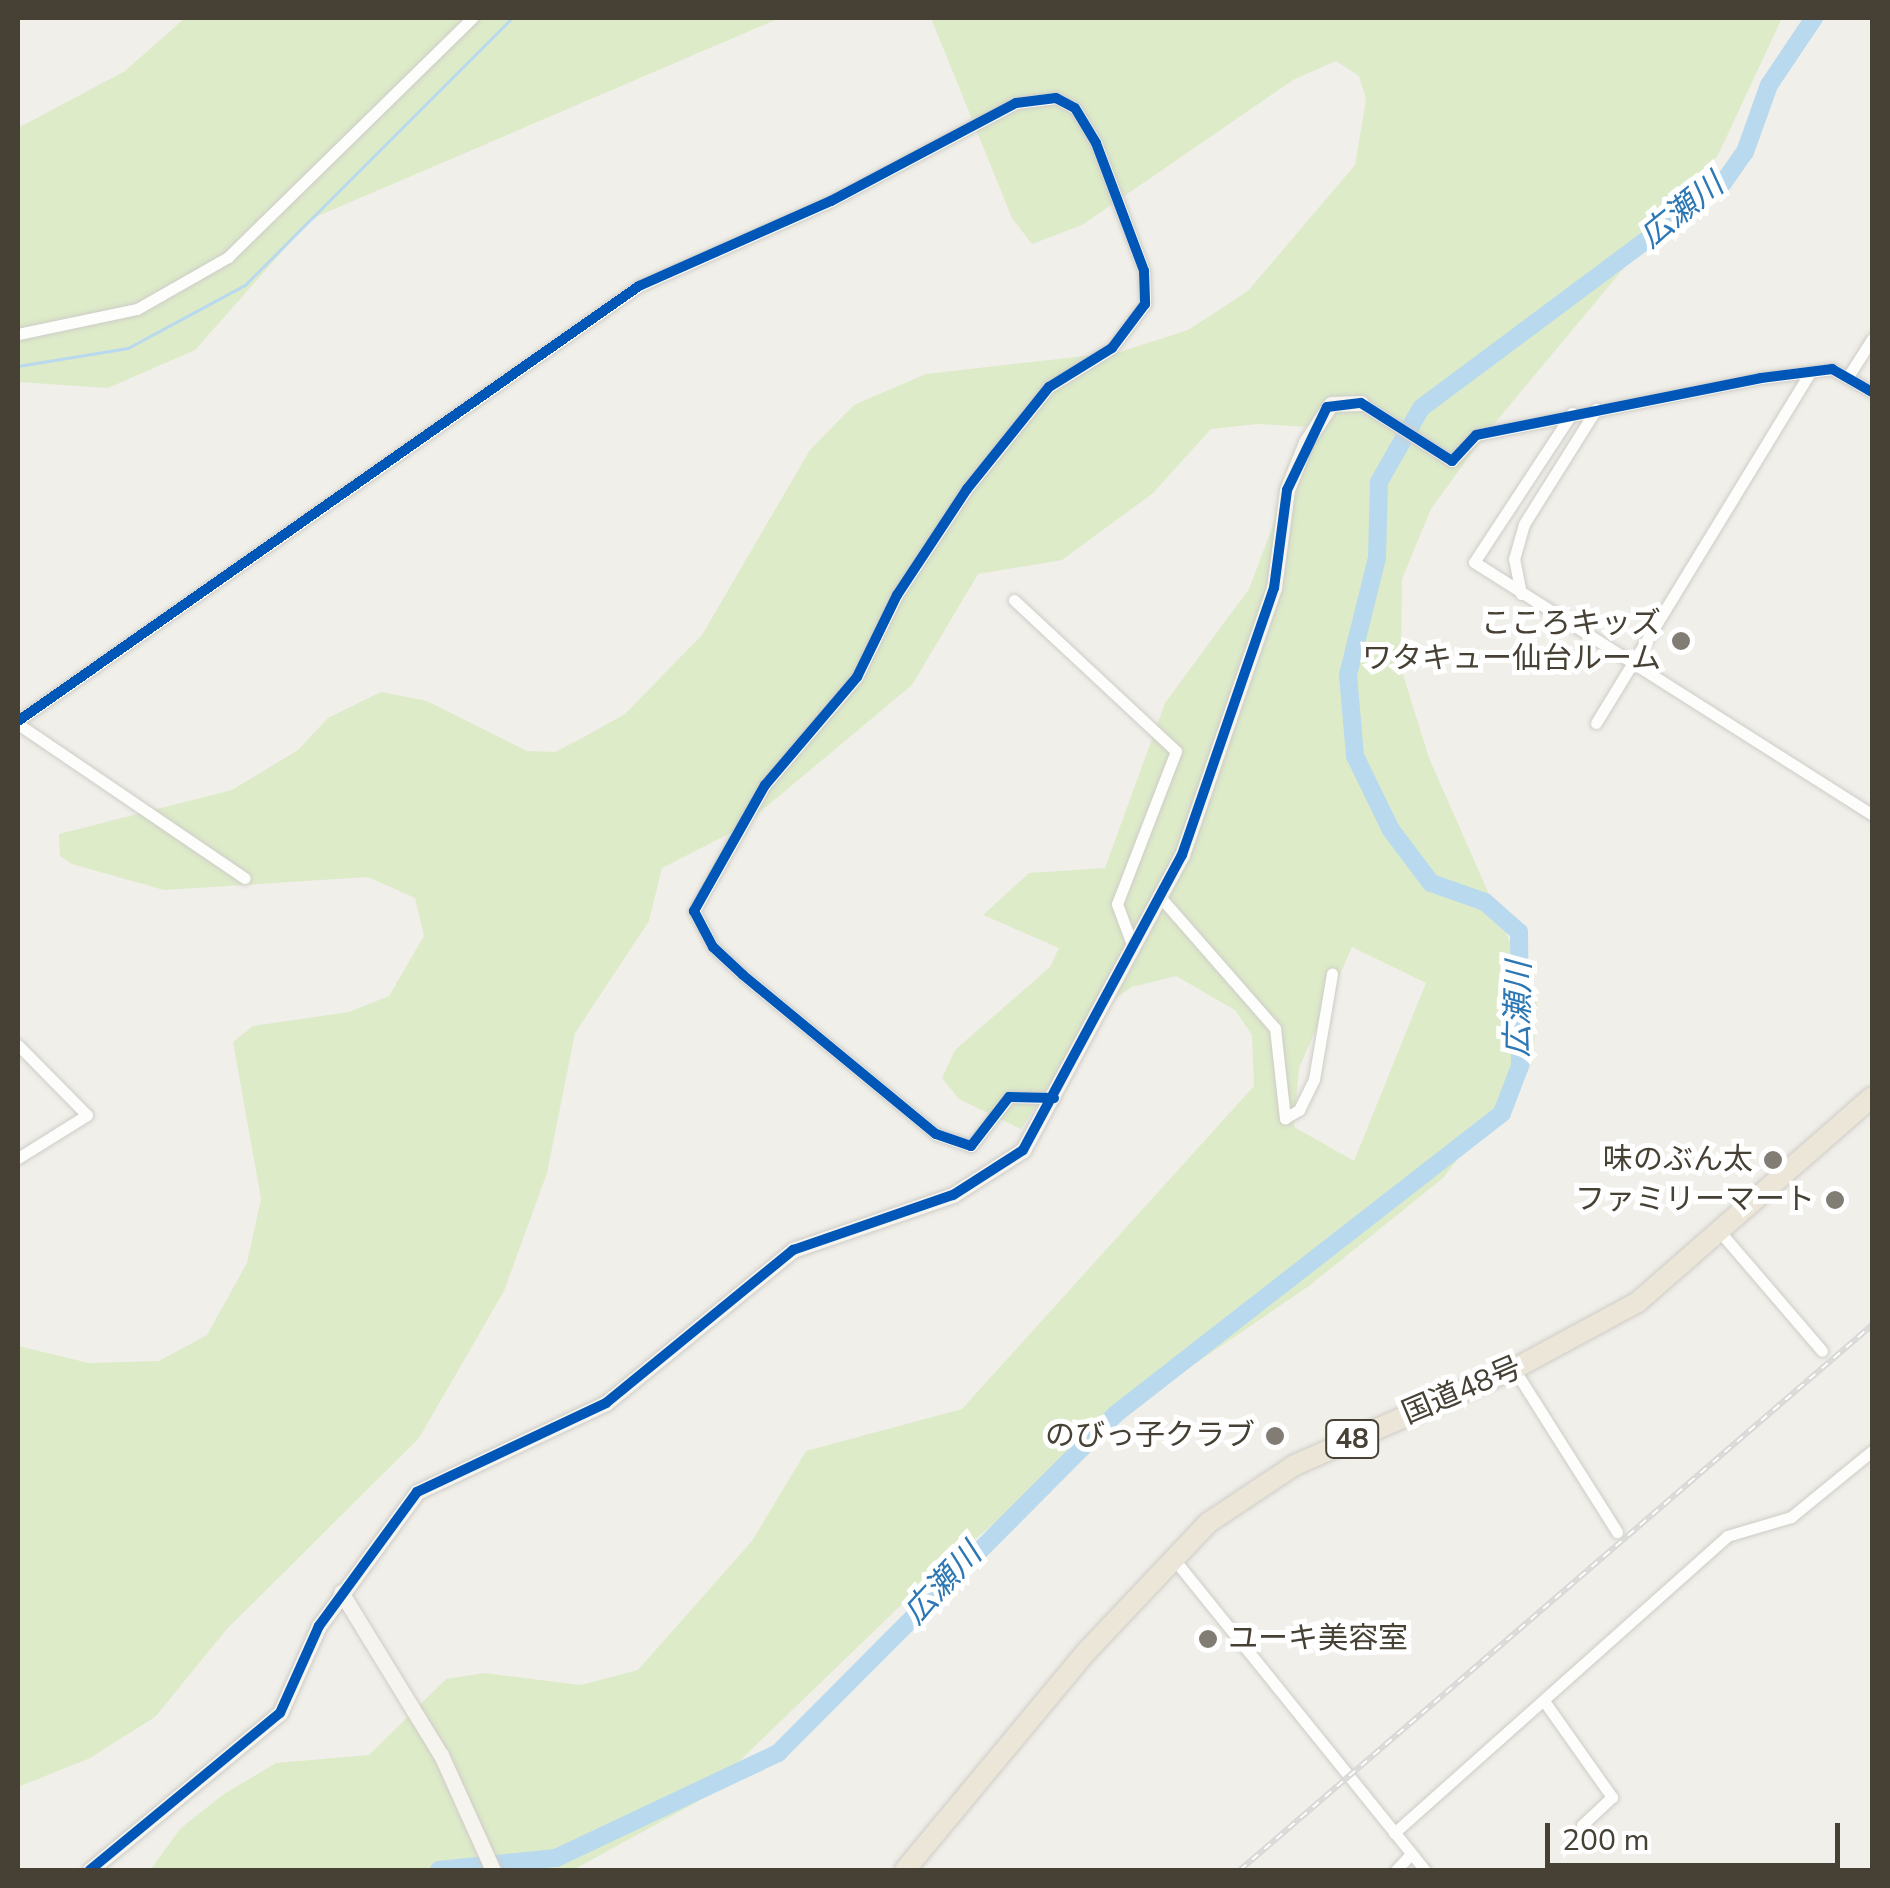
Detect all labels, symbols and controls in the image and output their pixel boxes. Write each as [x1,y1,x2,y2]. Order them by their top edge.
water label: 広瀬川 [1633,166,1731,256]
place label: こころキッズ ワタキュー仙台ルーム [1361,606,1661,676]
marker: こころキッズ ワタキュー仙台ルーム [1670,630,1692,652]
water label: 広瀬川 [1499,961,1539,1057]
place label: 味のぶん太 [1603,1142,1753,1178]
marker: 味のぶん太 [1762,1149,1784,1171]
place label: ファミリーマート [1575,1182,1815,1218]
marker: ファミリーマート [1824,1189,1846,1211]
street label: 国道48号 [1397,1350,1527,1432]
road number: 48 [1324,1416,1380,1462]
place label: のびっ子クラブ [1045,1418,1255,1454]
marker: のびっ子クラブ [1264,1425,1286,1447]
water label: 広瀬川 [896,1536,990,1632]
place label: ユーキ美容室 [1228,1621,1408,1657]
marker: ユーキ美容室 [1197,1628,1219,1650]
scale bar [1550,1803,1845,1865]
text: 200 m [1562,1820,1649,1861]

